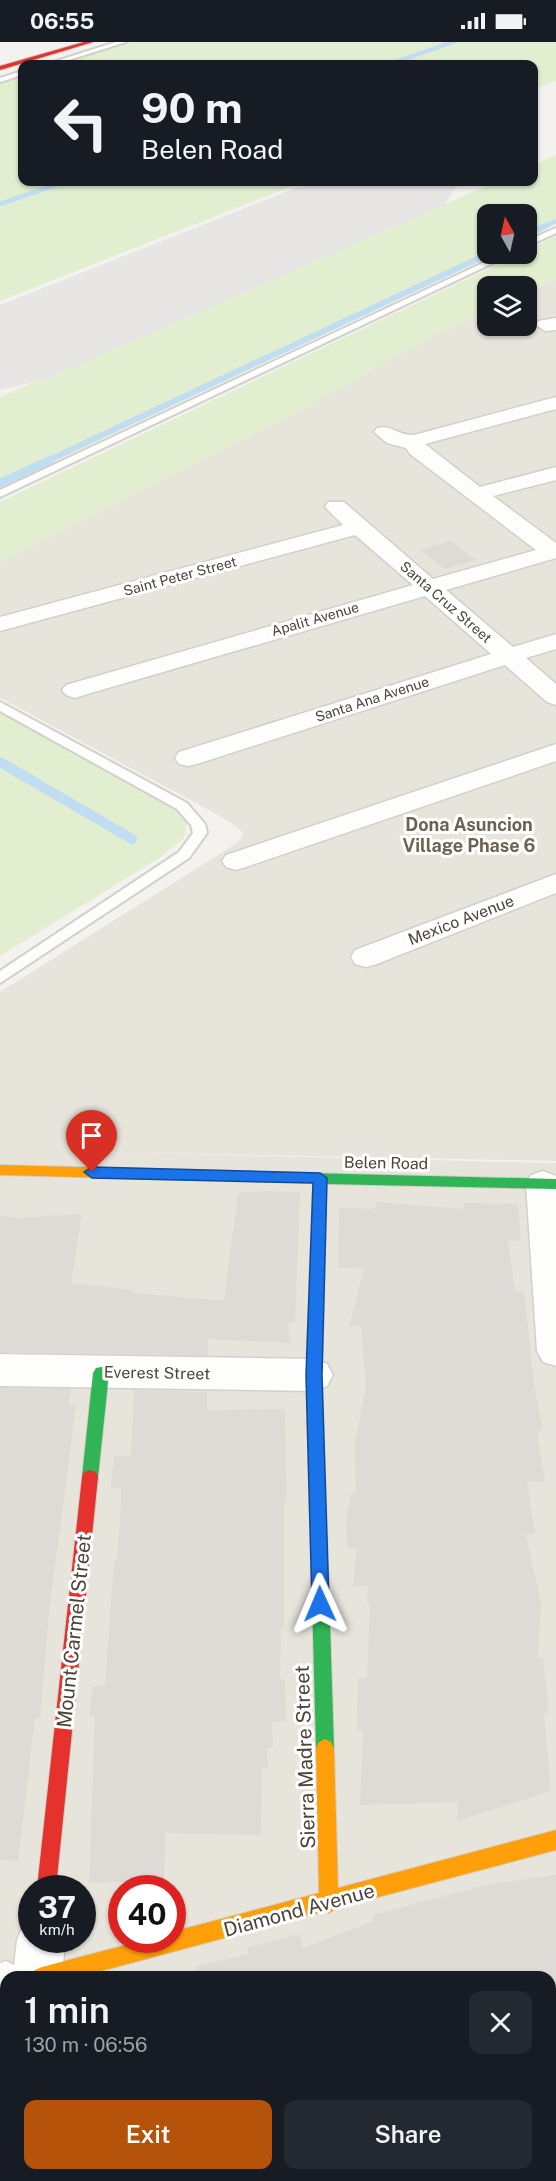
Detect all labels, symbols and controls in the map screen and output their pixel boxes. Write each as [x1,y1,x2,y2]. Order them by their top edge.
text: 06:55 [30,8,94,34]
text: 90 m [141,83,243,132]
icon: left [42,84,120,162]
text: Belen Road [141,133,283,165]
north arrow [477,204,537,264]
map controls [477,204,537,336]
button: layers [477,276,537,336]
street label: Saint Peter Street [122,553,238,599]
street label: Santa Cruz Street [397,558,495,646]
street label: Apalit Avenue [269,599,361,639]
street label: Santa Ana Avenue [313,673,431,725]
district label: Dona Asuncion Village Phase 6 [403,814,536,856]
street label: Mexico Avenue [405,891,517,949]
pin [66,1110,117,1172]
icon: arrive [75,1119,108,1152]
street label: Belen Road [344,1153,428,1173]
street label: Everest Street [104,1363,210,1383]
street label: Mount Carmel Street [52,1533,96,1729]
position arrow [288,1572,352,1636]
street label: Sierra Madre Street [290,1665,320,1849]
speed limit sign: 40 [108,1875,186,1953]
street label: Diamond Avenue [221,1878,377,1942]
text: 37 [38,1889,76,1925]
text: km/h [39,1921,75,1938]
text: 1 min [24,1989,110,2031]
button: close [469,1991,532,2054]
text: 130 m · 06:56 [24,2033,148,2057]
button: Exit [24,2100,272,2169]
button: Share [284,2100,532,2169]

